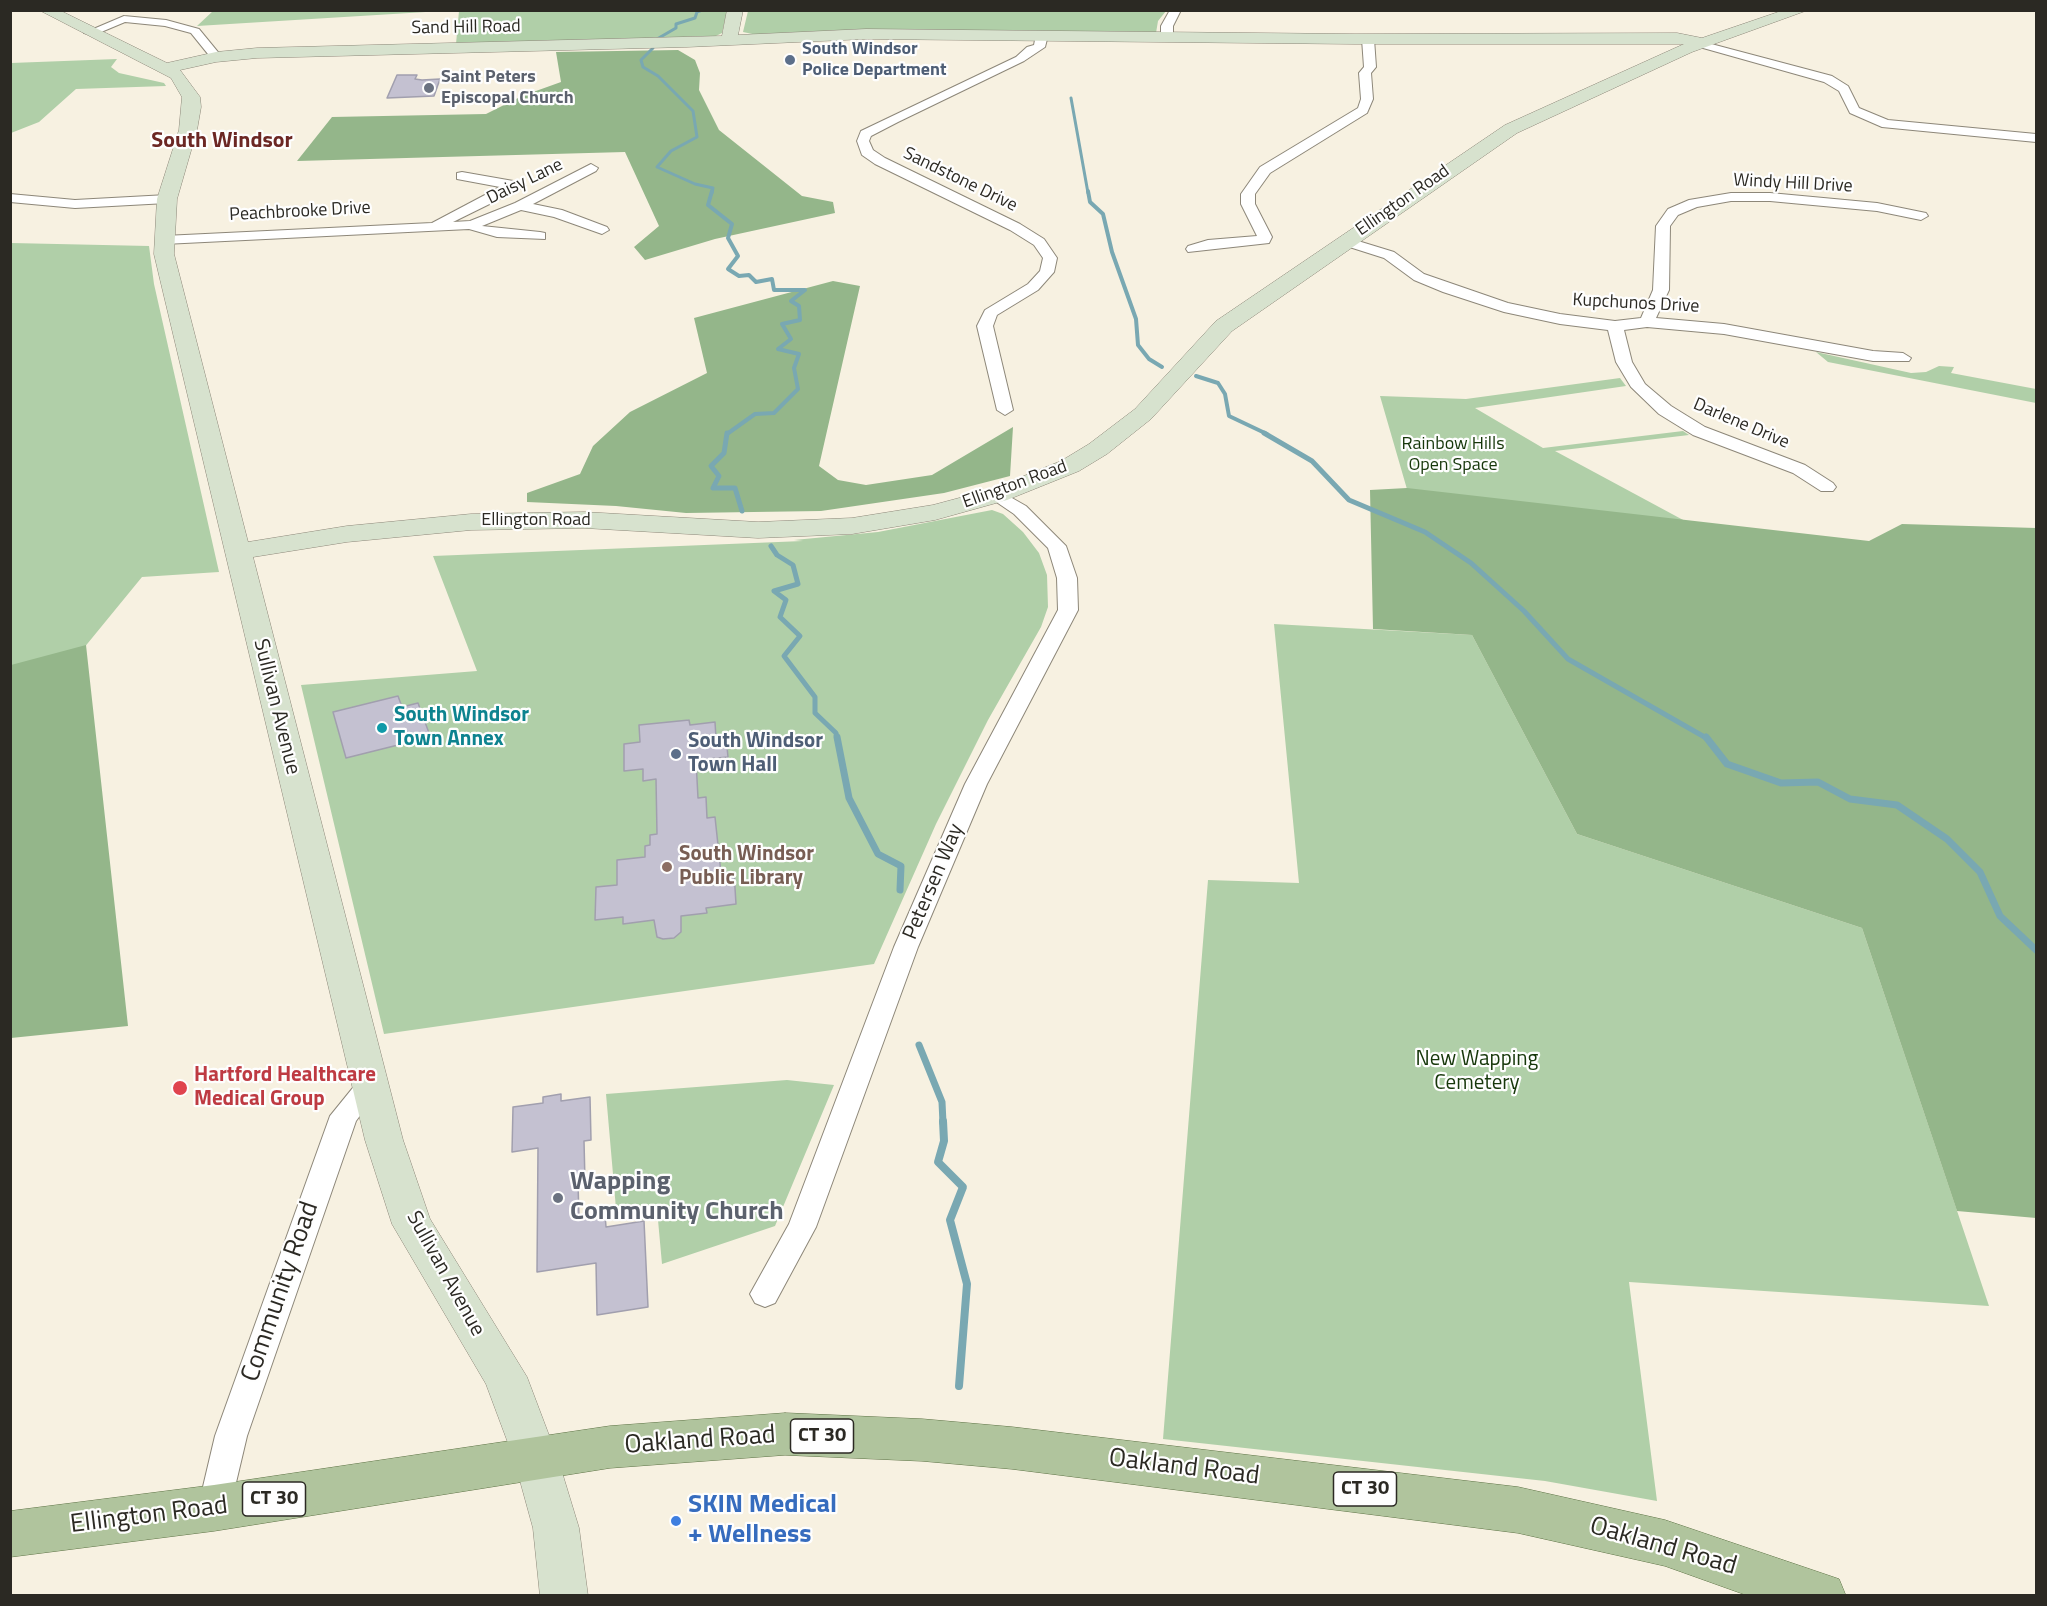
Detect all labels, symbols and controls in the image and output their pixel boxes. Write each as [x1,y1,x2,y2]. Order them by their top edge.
street label: Sand Hill Road [411,16,521,40]
place label: South Windsor Police Department [802,39,946,82]
marker: South Windsor Police Department [783,53,797,67]
place label: Saint Peters Episcopal Church [441,67,574,110]
marker: Saint Peters Episcopal Church [422,81,436,95]
district label: South Windsor [151,129,293,155]
street label: Sandstone Drive [899,143,1021,217]
street label: Daisy Lane [483,154,567,210]
street label: Ellington Road [1352,161,1454,241]
street label: Windy Hill Drive [1733,170,1853,198]
street label: Peachbrooke Drive [229,198,371,226]
street label: Kupchunos Drive [1572,290,1700,318]
street label: Darlene Drive [1690,394,1792,454]
park label: Rainbow Hills Open Space [1401,434,1505,476]
street label: Ellington Road [960,456,1070,514]
street label: Ellington Road [481,510,591,532]
street label: Sullivan Avenue [247,637,305,777]
place label: South Windsor Town Annex [394,703,529,753]
marker: South Windsor Town Annex [375,721,389,735]
place label: South Windsor Town Hall [688,729,823,779]
marker: South Windsor Town Hall [669,747,683,761]
street label: Petersen Way [898,820,970,944]
place label: South Windsor Public Library [679,842,814,892]
marker: South Windsor Public Library [660,860,674,874]
park label: New Wapping Cemetery [1416,1047,1538,1097]
place label: Hartford Healthcare Medical Group [194,1063,376,1113]
marker: Hartford Healthcare Medical Group [171,1079,189,1097]
place label: Wapping Community Church [570,1167,784,1228]
marker: Wapping Community Church [551,1191,565,1205]
street label: Community Road [236,1198,326,1386]
street label: Sullivan Avenue [400,1207,490,1341]
road number: CT 30 [790,1419,854,1453]
street label: Oakland Road [623,1420,777,1462]
street label: Oakland Road [1107,1443,1261,1493]
road number: CT 30 [1334,1472,1396,1506]
road number: CT 30 [242,1482,306,1516]
place label: SKIN Medical + Wellness [688,1490,837,1552]
street label: Ellington Road [69,1491,229,1541]
street label: Oakland Road [1586,1511,1740,1583]
marker: SKIN Medical + Wellness [669,1514,683,1528]

